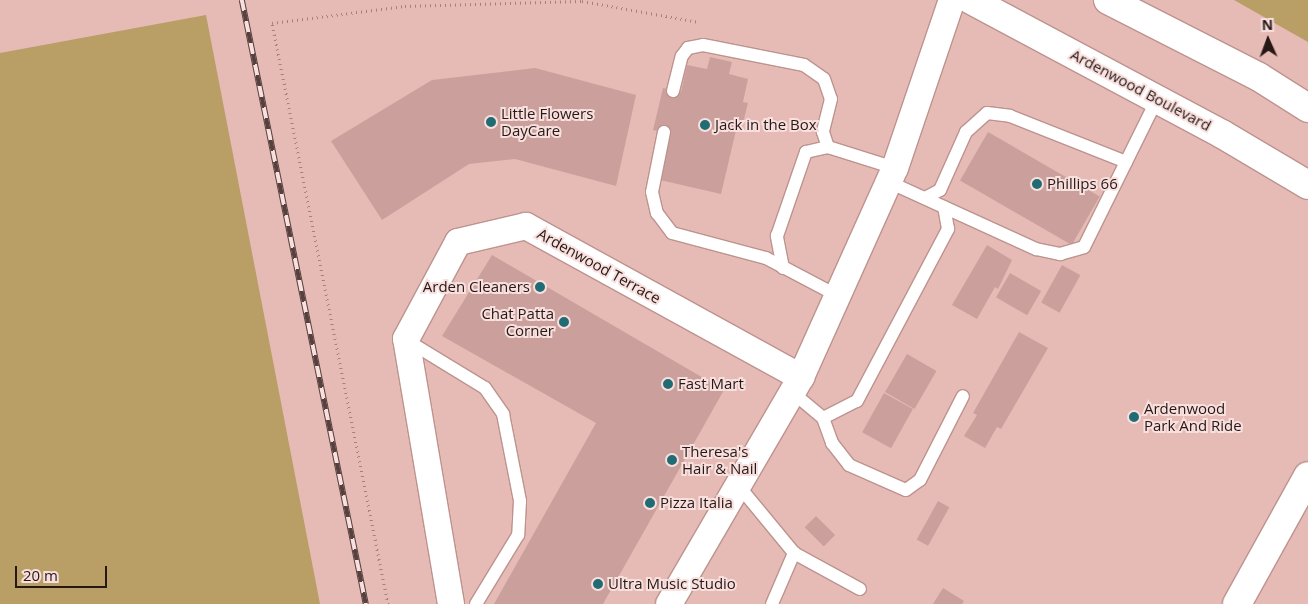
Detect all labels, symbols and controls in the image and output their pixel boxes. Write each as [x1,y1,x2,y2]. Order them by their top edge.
north arrow [1243,15,1293,65]
text: N [1261,15,1273,34]
street label: Ardenwood Boulevard [1068,45,1214,135]
place label: Little Flowers DayCare [501,104,593,139]
marker: Little Flowers DayCare [485,116,497,128]
place label: Jack in the Box [715,116,817,134]
marker: Jack in the Box [699,119,711,131]
place label: Phillips 66 [1047,175,1118,193]
marker: Phillips 66 [1031,178,1043,190]
street label: Ardenwood Terrace [534,225,664,307]
place label: Arden Cleaners [423,278,530,296]
marker: Arden Cleaners [534,281,546,293]
place label: Chat Patta Corner [481,304,554,339]
marker: Chat Patta Corner [558,316,570,328]
place label: Fast Mart [678,375,744,393]
marker: Fast Mart [662,378,674,390]
place label: Ardenwood Park And Ride [1144,399,1242,434]
marker: Ardenwood Park And Ride [1128,411,1140,423]
place label: Theresa's Hair & Nail [682,442,757,477]
marker: Theresa's Hair & Nail [666,454,678,466]
place label: Pizza Italia [660,494,733,512]
marker: Pizza Italia [644,497,656,509]
scale bar [18,556,110,588]
text: 20 m [23,565,58,585]
place label: Ultra Music Studio [608,575,736,593]
marker: Ultra Music Studio [592,578,604,590]

